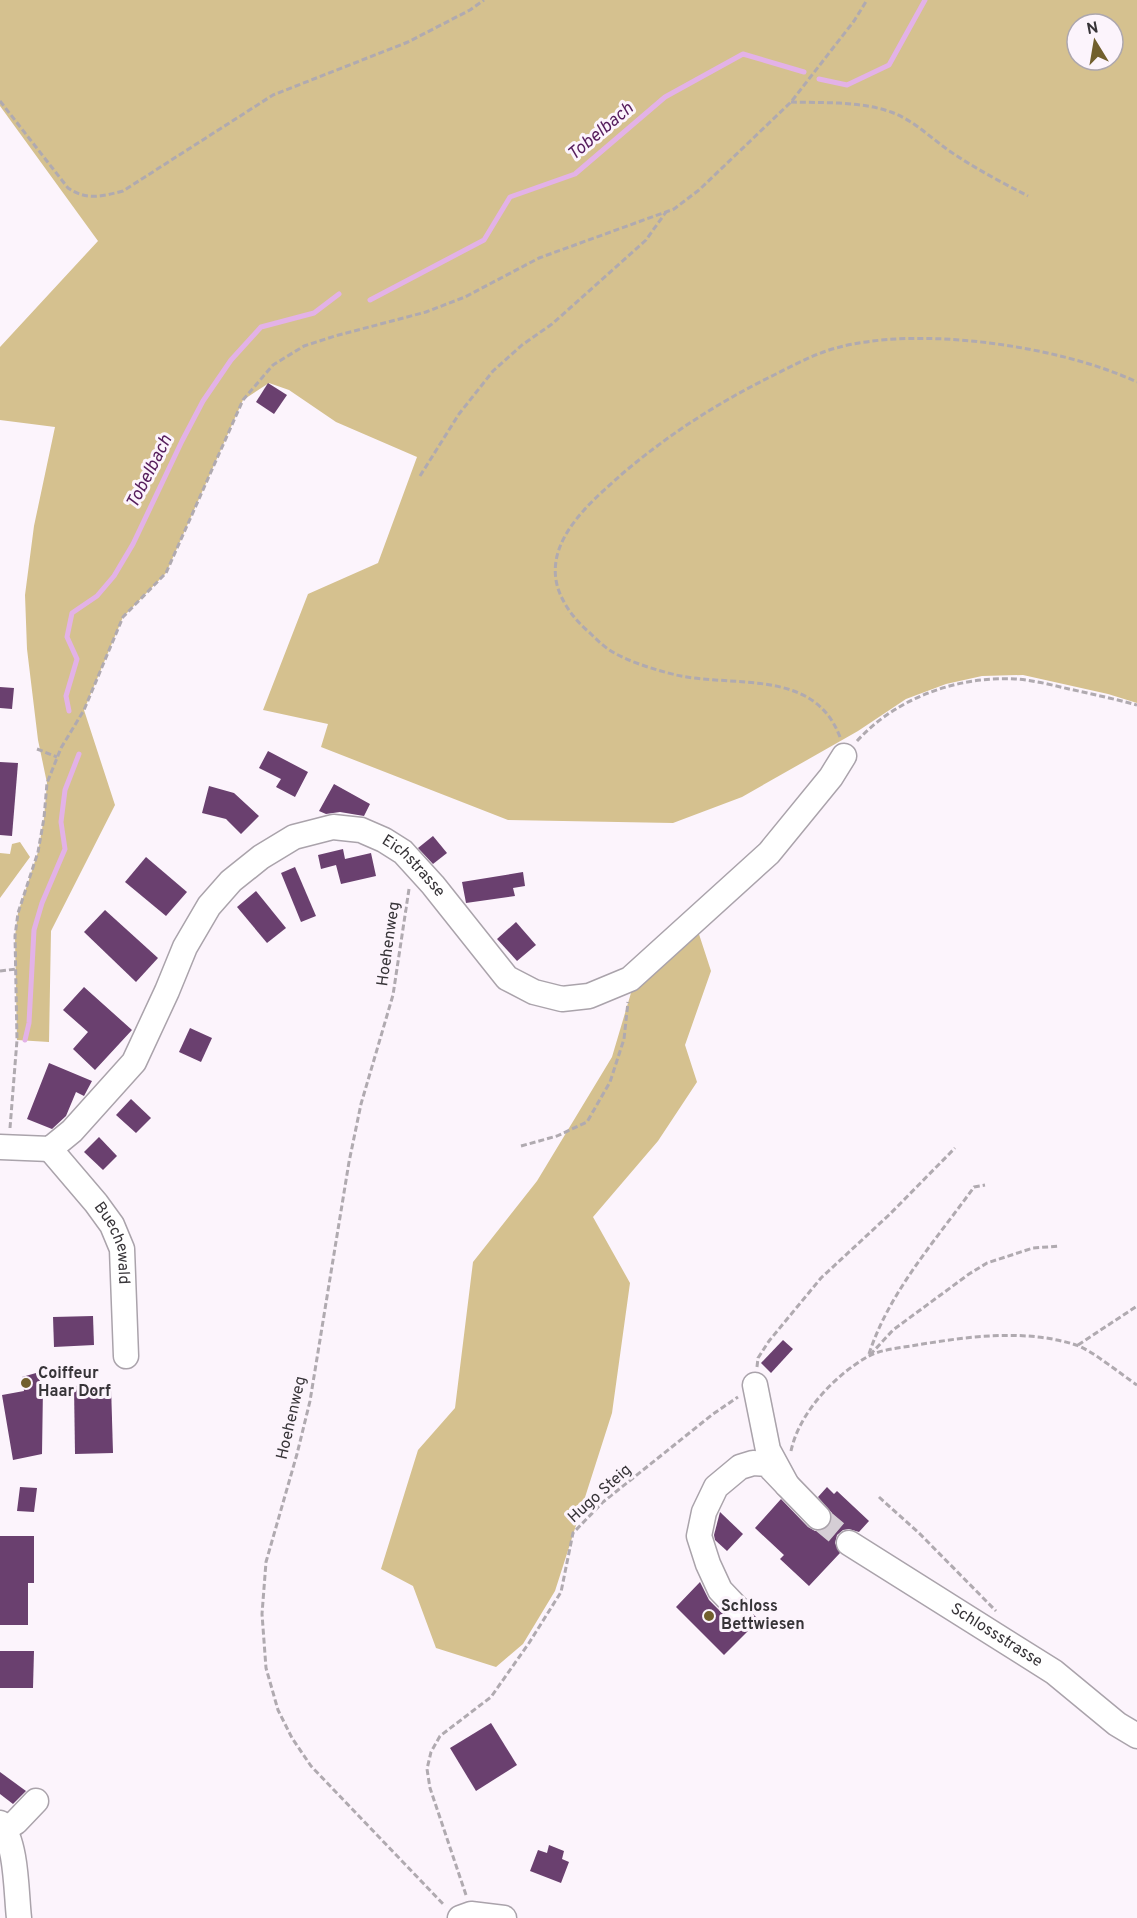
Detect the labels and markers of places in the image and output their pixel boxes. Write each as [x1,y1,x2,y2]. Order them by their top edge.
place label: Coiffeur Haar Dorf [38,1364,111,1402]
marker: Coiffeur Haar Dorf [19,1376,33,1390]
place label: Schloss Bettwiesen [721,1597,805,1635]
marker: Schloss Bettwiesen [702,1609,716,1623]

